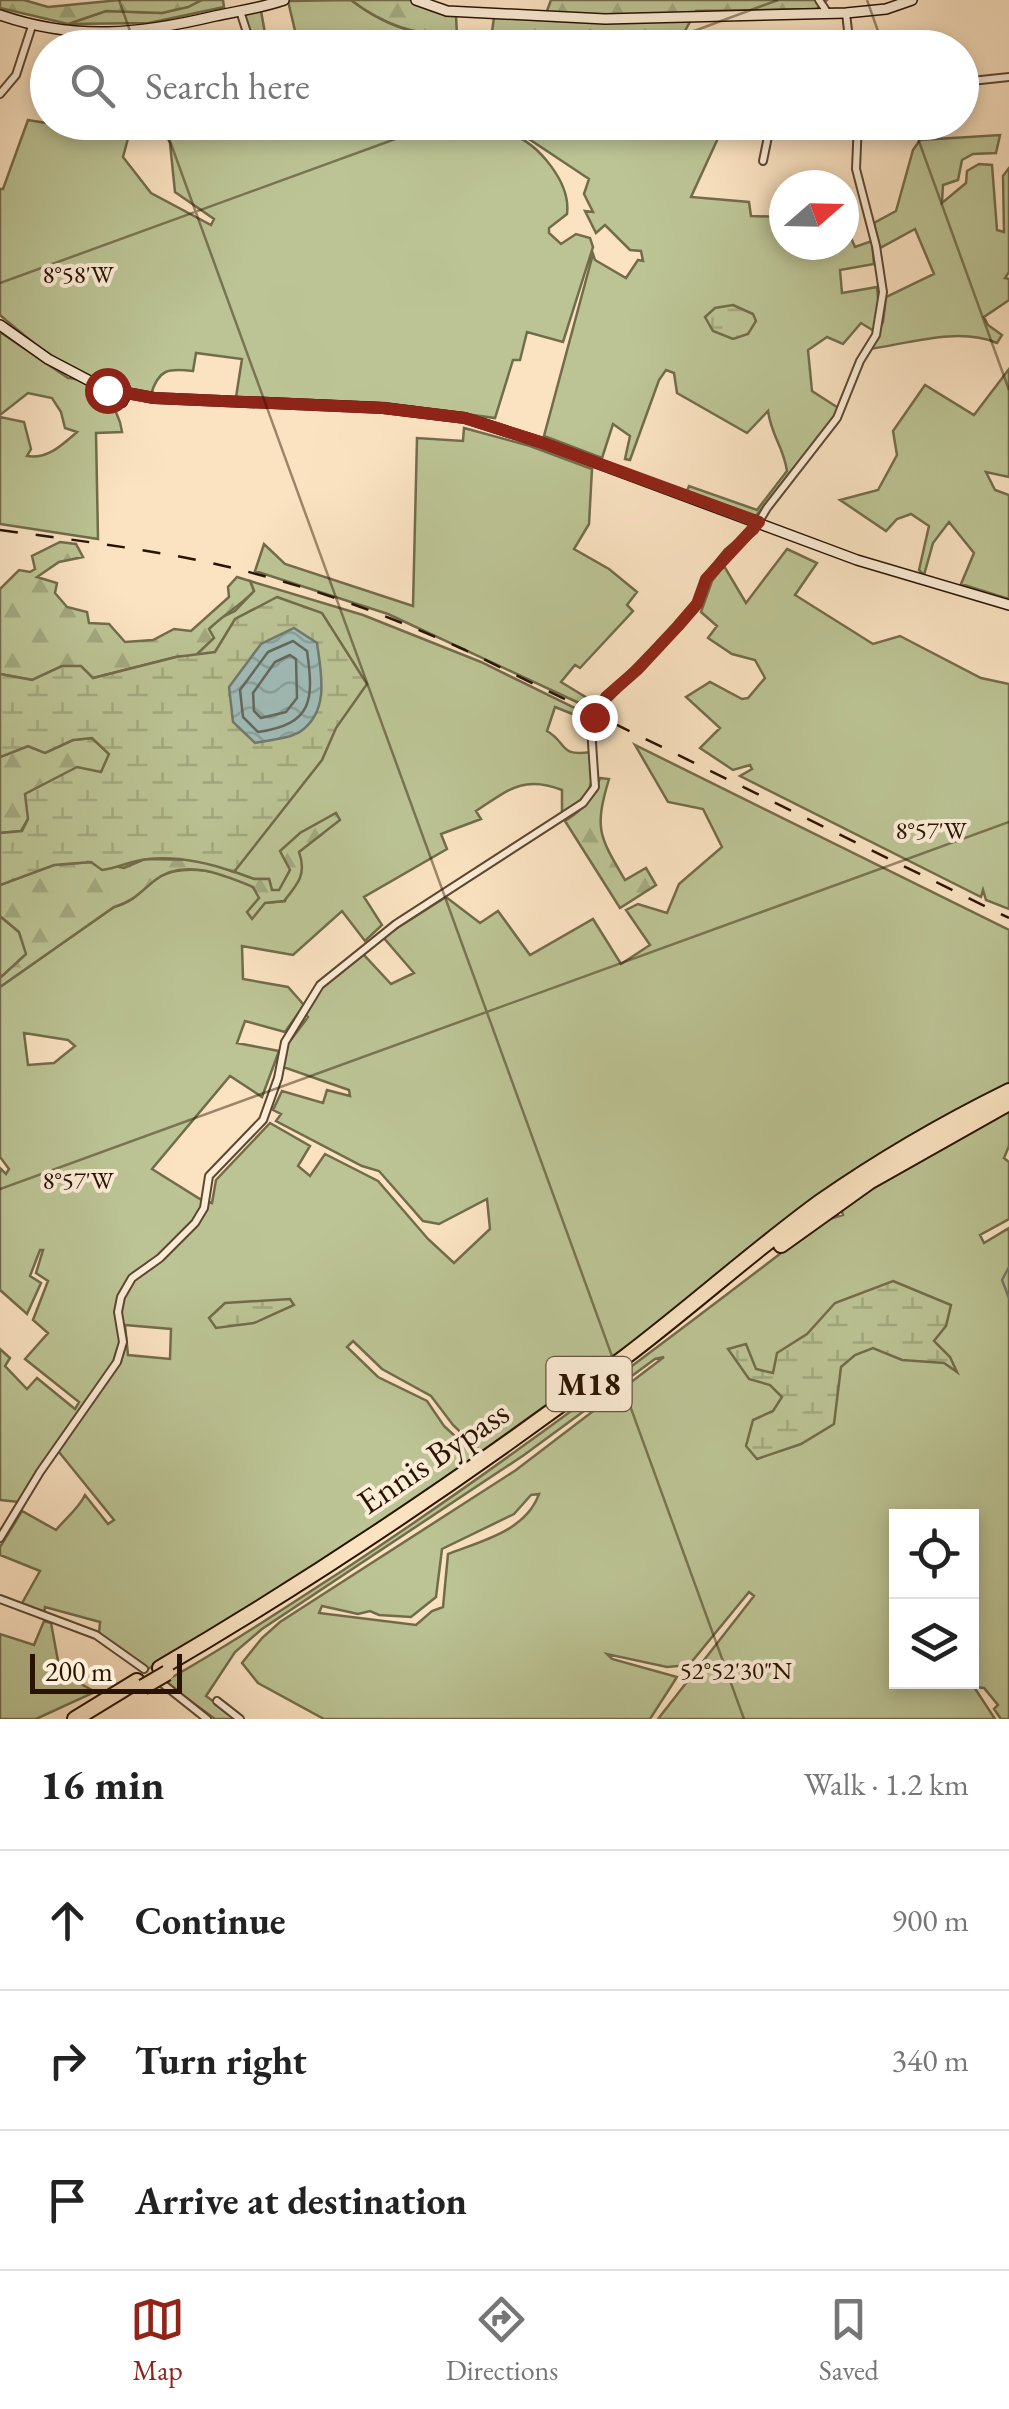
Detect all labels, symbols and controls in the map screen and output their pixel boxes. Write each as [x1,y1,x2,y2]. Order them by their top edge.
search box [30,30,979,140]
icon: search [65,58,120,113]
text: Search here [145,61,310,110]
north arrow [769,170,859,260]
text: 8°58'W [42,258,115,290]
route start [85,368,131,414]
route end [572,695,618,741]
text: 8°57'W [895,814,968,846]
text: 8°57'W [42,1164,115,1196]
road number: M18 [546,1357,632,1411]
street label: Ennis Bypass [348,1389,517,1524]
map controls [889,1509,979,1689]
button: locate [889,1509,979,1599]
button: layers [889,1599,979,1689]
scale bar [30,1649,182,1694]
text: 200 m [45,1653,113,1689]
text: 52°52'30"N [680,1654,792,1686]
text: 16 min [40,1757,164,1812]
text: Walk · 1.2 km [804,1763,969,1805]
icon: ahead [40,1893,95,1948]
text: Continue [135,1896,286,1945]
text: 900 m [892,1899,969,1941]
icon: right [40,2033,95,2088]
text: Turn right [135,2036,307,2085]
text: 340 m [892,2039,969,2081]
icon: arrive [40,2173,95,2228]
text: Arrive at destination [135,2176,467,2225]
tab: Map [130,2292,185,2388]
tab: Directions [446,2292,558,2388]
tab: Saved [819,2292,879,2388]

